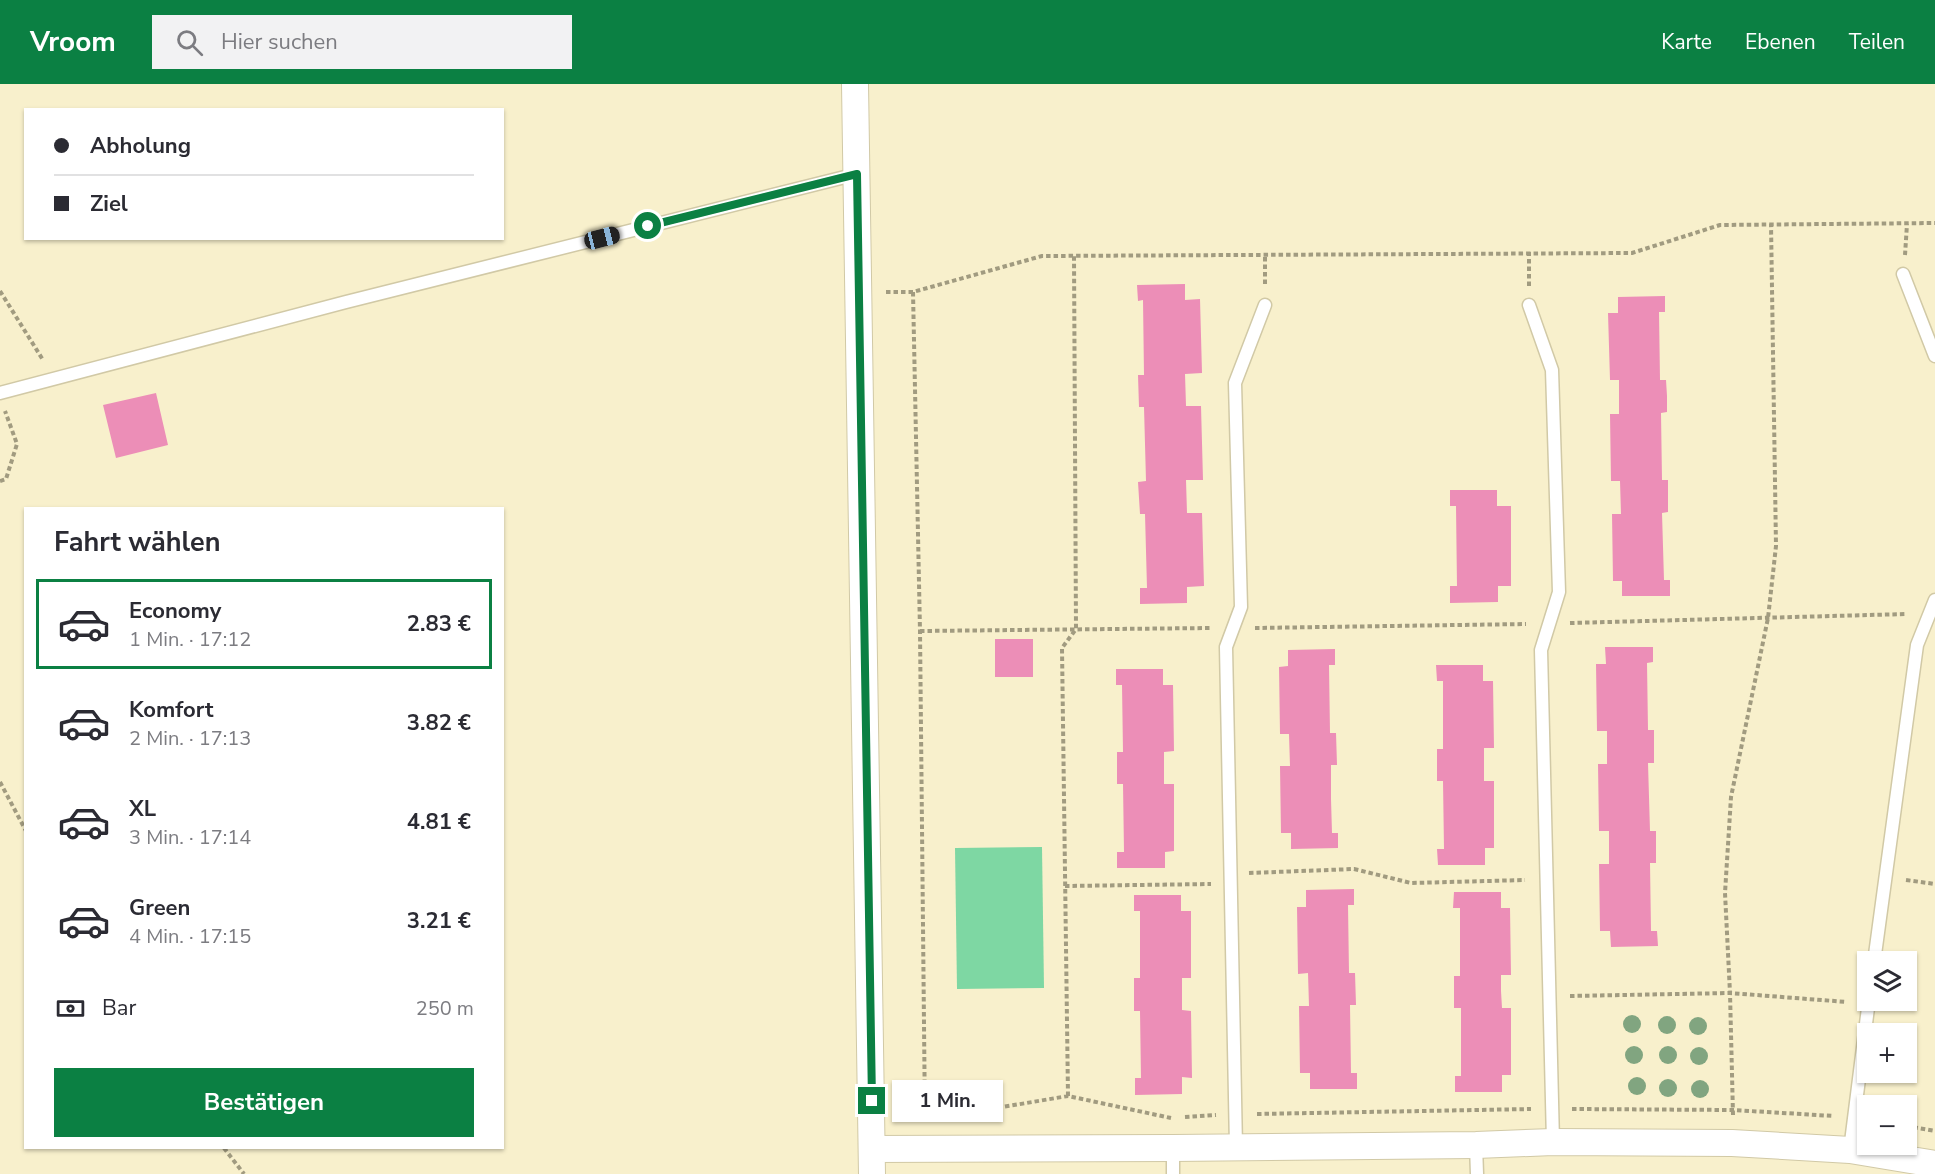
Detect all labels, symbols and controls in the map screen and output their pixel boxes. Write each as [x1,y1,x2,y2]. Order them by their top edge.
search box [152,15,572,69]
text: Vroom [30,23,116,61]
icon: search [173,26,206,59]
text: Hier suchen [221,27,338,57]
text: Karte [1661,28,1712,56]
text: Ebenen [1745,28,1816,56]
text: Teilen [1849,28,1905,56]
text: Abholung [90,131,191,161]
text: Ziel [90,189,128,219]
route start [634,212,661,239]
car [582,225,622,251]
text: Fahrt wählen [54,524,220,561]
text: Economy [129,596,221,626]
icon: car [57,597,111,651]
text: 2.83 € [407,609,471,639]
text: 1 Min. · 17:12 [129,626,251,653]
text: Komfort [129,695,213,725]
icon: car [57,696,111,750]
text: 3.82 € [407,708,471,738]
text: 2 Min. · 17:13 [129,725,251,752]
text: XL [129,794,156,824]
icon: car [57,795,111,849]
text: 4.81 € [407,807,471,837]
text: 3 Min. · 17:14 [129,824,251,851]
text: Green [129,893,190,923]
icon: car [57,894,111,948]
text: 3.21 € [407,906,471,936]
text: 4 Min. · 17:15 [129,923,251,950]
map controls [1857,951,1917,1155]
button: layers [1857,951,1917,1011]
icon: cash [54,992,87,1025]
text: Bar [102,993,136,1023]
text: 250 m [416,995,474,1022]
button: + [1857,1023,1917,1083]
button: Bestätigen [54,1068,474,1137]
callout: 1 Min. [893,1080,1004,1122]
route end [858,1087,885,1114]
text: 1 Min. [919,1087,976,1114]
button: − [1857,1095,1917,1155]

